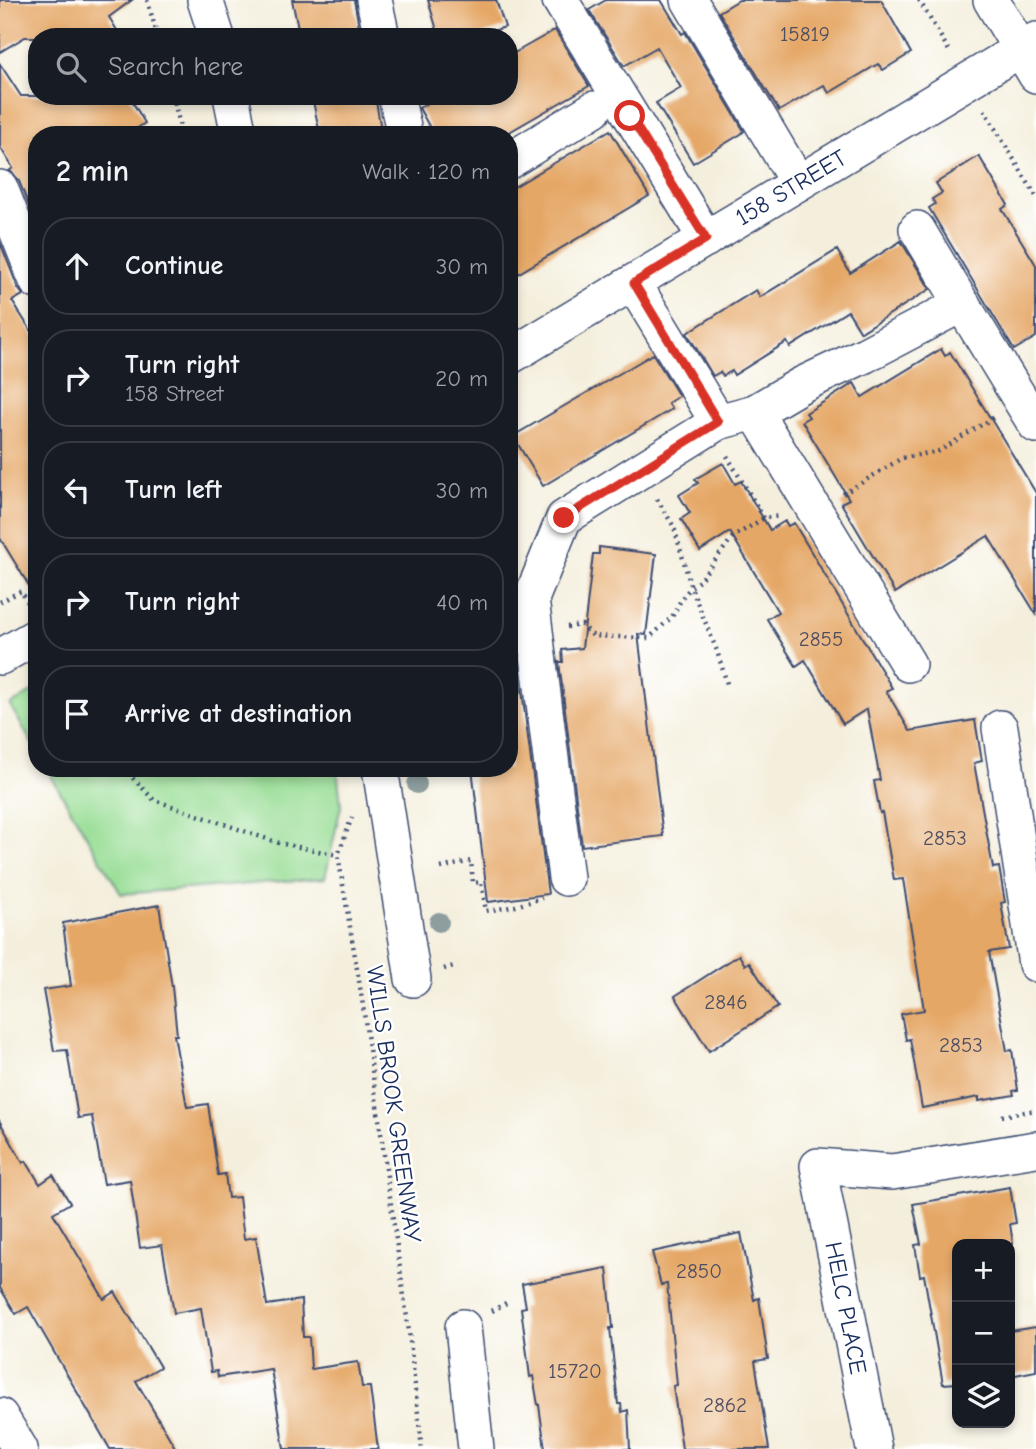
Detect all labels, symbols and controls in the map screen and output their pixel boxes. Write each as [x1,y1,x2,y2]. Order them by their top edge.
house number: 15819 [780,22,830,46]
search box [28,28,518,105]
icon: search [52,48,90,86]
text: Search here [108,52,243,82]
route start [614,100,645,131]
street label: 158 STREET [730,143,852,232]
text: 2 min [56,154,129,189]
text: Walk · 120 m [362,158,490,185]
icon: ahead [58,247,96,285]
text: Continue [125,251,223,281]
text: 30 m [436,253,488,280]
text: Turn right [125,350,239,380]
icon: right [58,359,96,397]
text: 20 m [435,365,488,392]
text: 158 Street [125,380,224,407]
icon: left [58,471,96,509]
text: Turn left [125,475,222,505]
text: 30 m [436,477,488,504]
route end [548,502,579,533]
icon: right [58,583,96,621]
text: Turn right [125,587,239,617]
text: 40 m [436,589,488,616]
house number: 2855 [799,627,843,651]
icon: arrive [58,695,96,733]
text: Arrive at destination [125,699,352,729]
house number: 2853 [923,826,967,850]
street label: WILLS BROOK GREENWAY [361,964,427,1245]
house number: 2846 [704,990,748,1014]
house number: 2853 [939,1033,983,1057]
street label: HELC PLACE [819,1239,873,1377]
map controls [952,1239,1015,1428]
button: + [952,1239,1015,1302]
house number: 2850 [676,1259,722,1283]
button: − [952,1302,1015,1365]
house number: 15720 [548,1359,602,1383]
button: layers [952,1365,1015,1428]
house number: 2862 [703,1393,747,1417]

